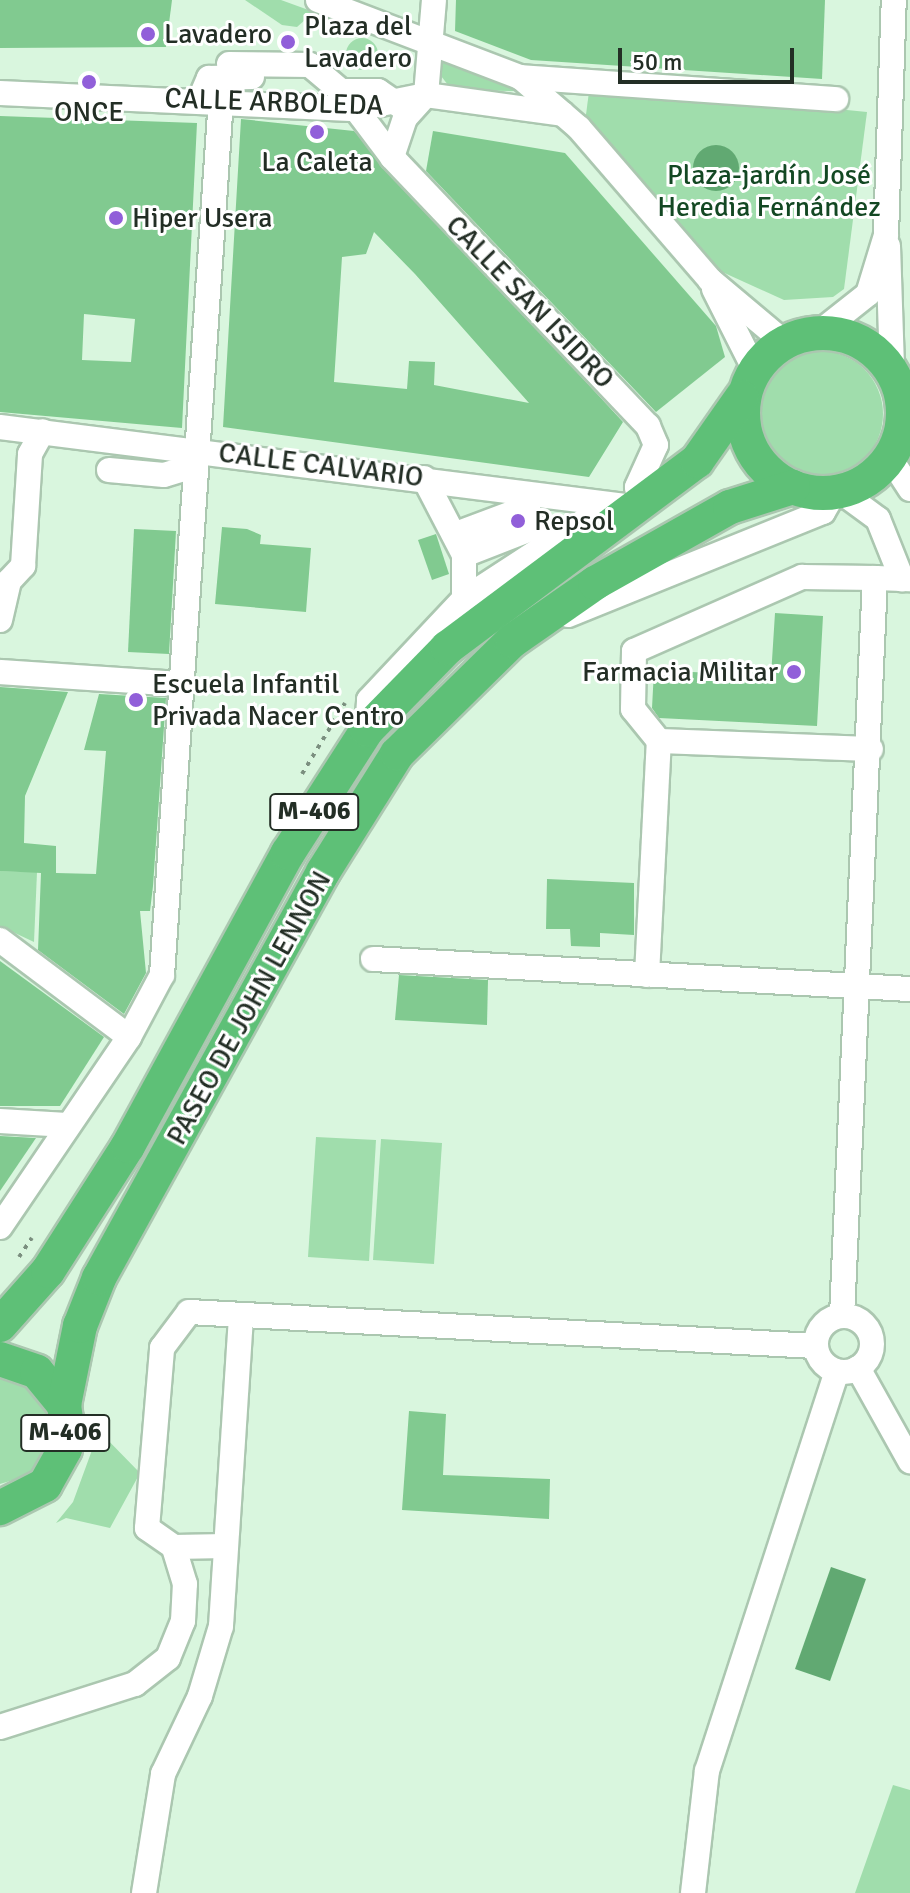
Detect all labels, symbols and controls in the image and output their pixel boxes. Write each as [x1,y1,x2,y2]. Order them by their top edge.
place label: Plaza del Lavadero [304,9,412,75]
place label: Lavadero [164,17,272,51]
marker: Lavadero [139,25,157,43]
scale bar [622,32,798,82]
marker: Plaza del Lavadero [279,33,297,51]
text: 50 m [632,47,682,77]
marker: ONCE [80,73,98,91]
street label: CALLE ARBOLEDA [164,81,384,123]
place label: ONCE [54,95,124,129]
marker: La Caleta [308,123,326,141]
place label: La Caleta [261,145,373,179]
park label: Plaza-jardín José Heredia Fernández [657,158,881,224]
place label: Hiper Usera [132,201,272,235]
marker: Hiper Usera [107,209,125,227]
street label: CALLE SAN ISIDRO [439,209,621,395]
street label: CALLE CALVARIO [217,436,425,494]
place label: Repsol [534,504,614,538]
marker: Repsol [509,512,527,530]
place label: Farmacia Militar [582,655,778,689]
marker: Farmacia Militar [785,663,803,681]
place label: Escuela Infantil Privada Nacer Centro [152,667,404,733]
marker: Escuela Infantil Privada Nacer Centro [127,691,145,709]
road number: M-406 [268,790,360,834]
street label: PASEO DE JOHN LENNON [160,865,338,1151]
road number: M-406 [19,1411,111,1455]

